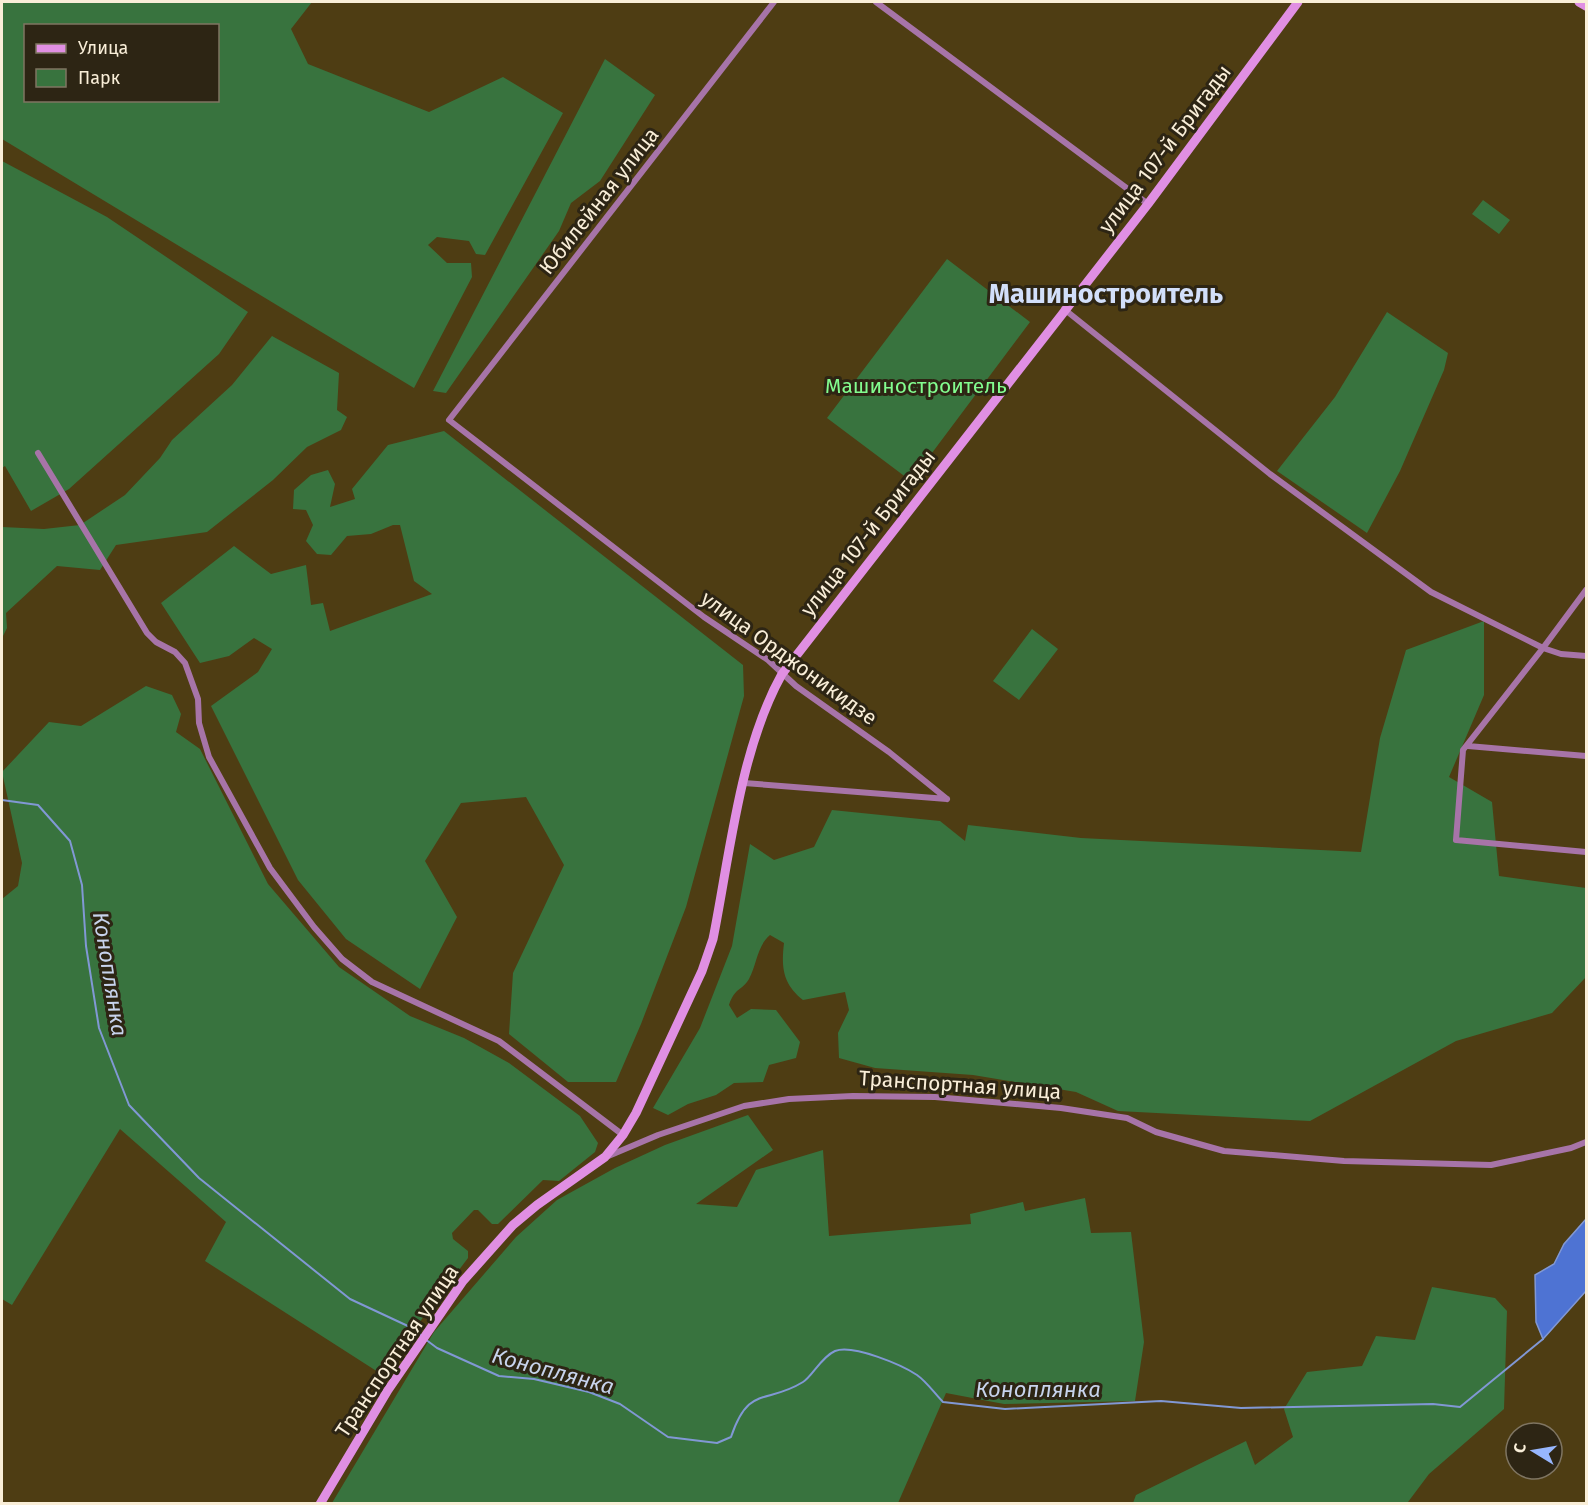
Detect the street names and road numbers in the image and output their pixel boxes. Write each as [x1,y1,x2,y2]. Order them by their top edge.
street label: улица 107-й Бригады [1093,60,1237,238]
street label: Юбилейная улица [534,122,664,280]
street label: улица 107-й Бригады [795,444,941,622]
street label: улица Орджоникидзе [696,585,882,731]
street label: Транспортная улица [858,1065,1062,1105]
street label: Транспортная улица [330,1260,464,1442]

